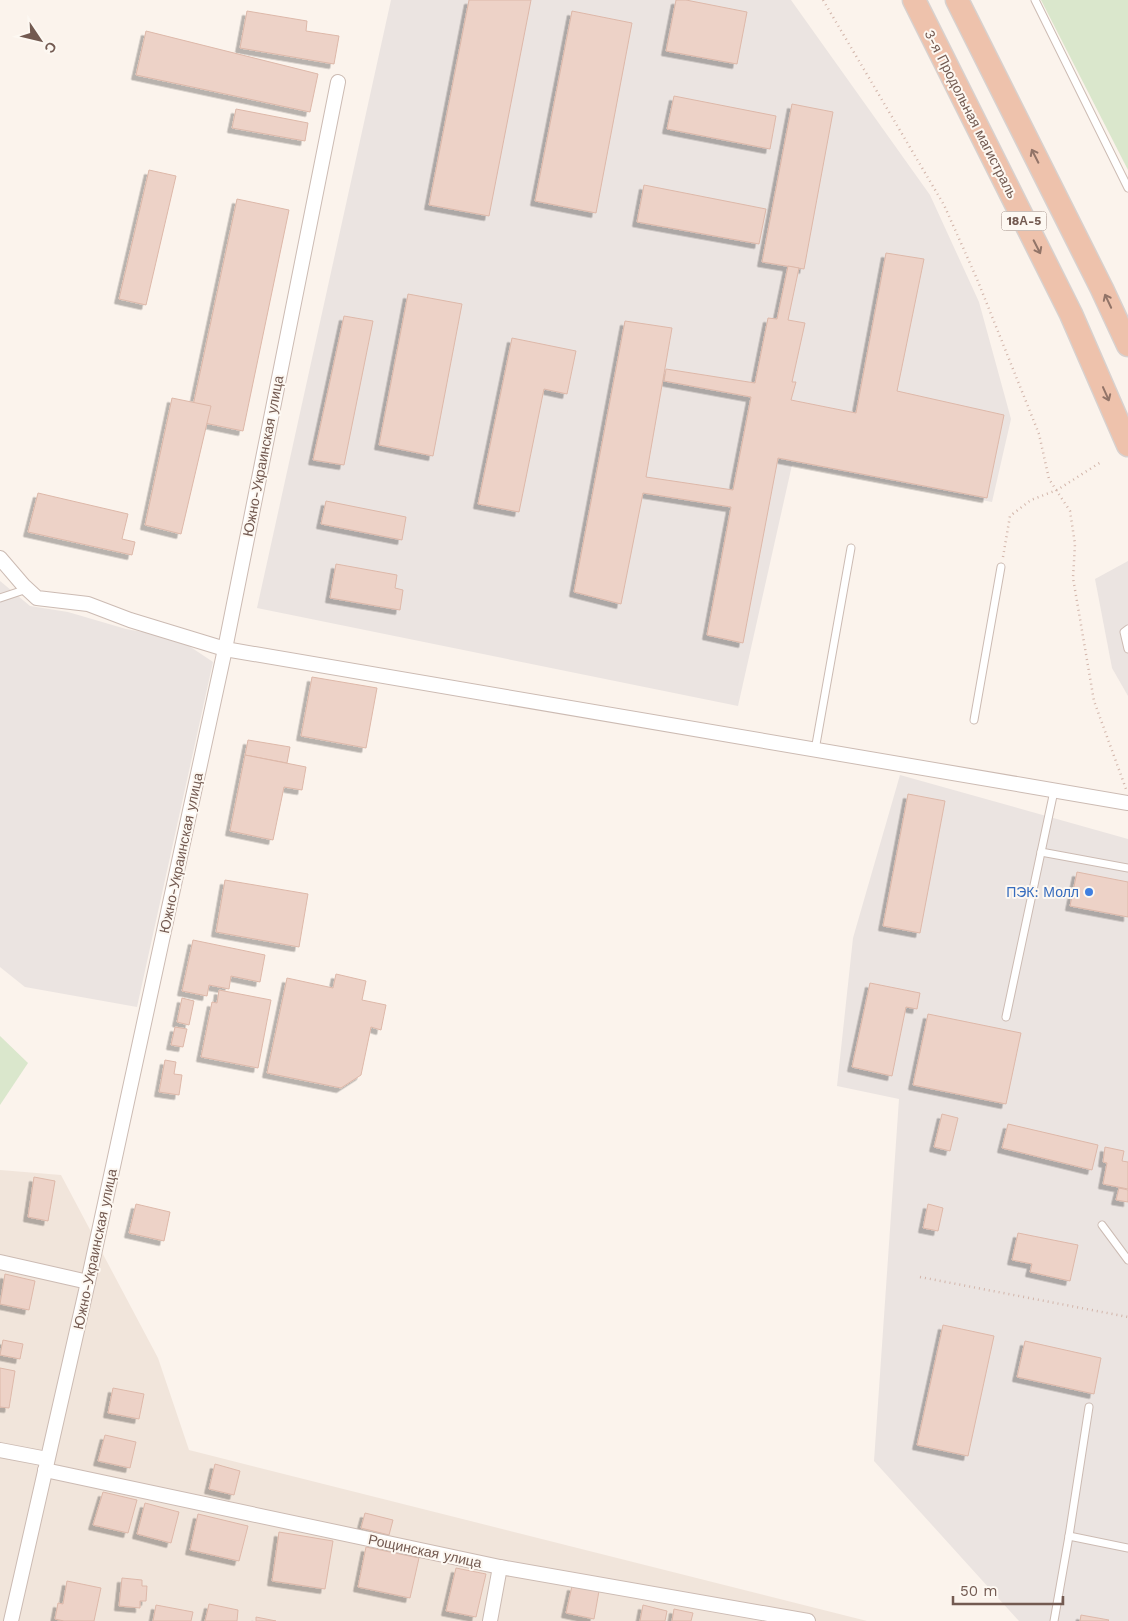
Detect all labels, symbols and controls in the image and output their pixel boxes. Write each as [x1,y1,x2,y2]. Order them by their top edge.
north arrow [15,15,65,65]
street label: 3-я Продольная магистраль [921,27,1021,201]
text: С [41,39,60,56]
one-way arrow [1030,148,1040,163]
road number: 18А-5 [1002,212,1046,230]
one-way arrow [1033,239,1042,254]
one-way arrow [1102,294,1112,309]
street label: Южно-Украинская улица [240,374,287,538]
one-way arrow [1101,386,1111,401]
street label: Южно-Украинская улица [156,771,206,935]
place label: ПЭК: Молл [1006,884,1079,900]
marker: ПЭК: Молл [1083,886,1095,898]
street label: Южно-Украинская улица [70,1167,120,1331]
street label: Рощинская улица [367,1531,483,1571]
scale bar [953,1574,1063,1606]
text: 50 m [960,1582,997,1600]

